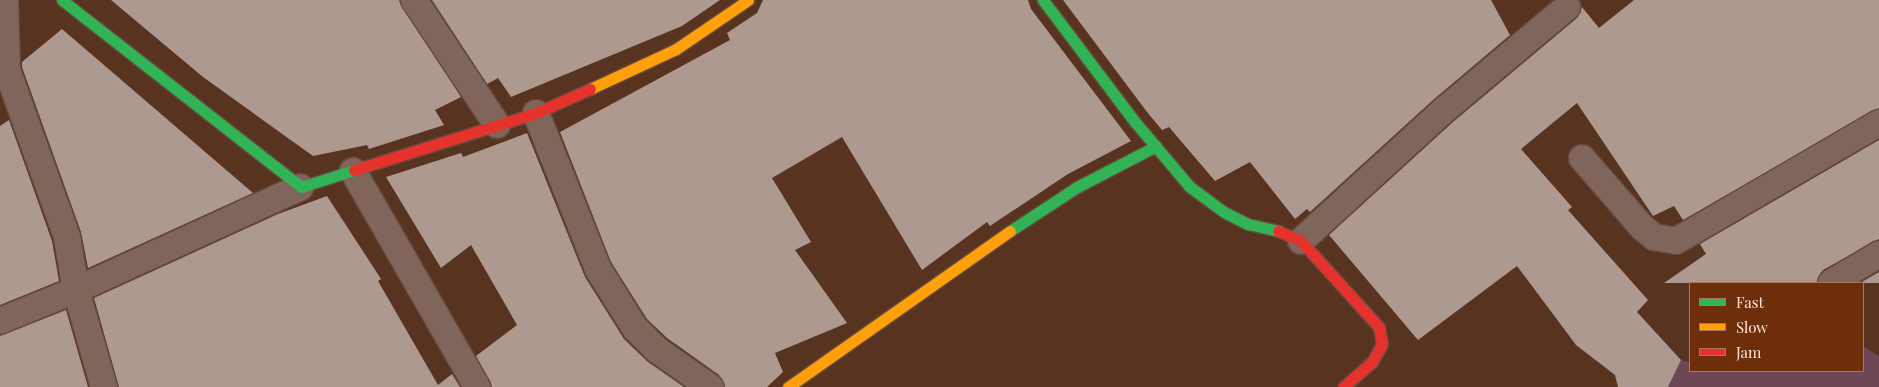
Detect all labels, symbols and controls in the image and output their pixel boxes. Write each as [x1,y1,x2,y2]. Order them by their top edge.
legend [1689,282,1864,372]
text: Fast [1736,292,1764,312]
text: Slow [1736,317,1768,337]
text: Jam [1736,342,1761,362]

